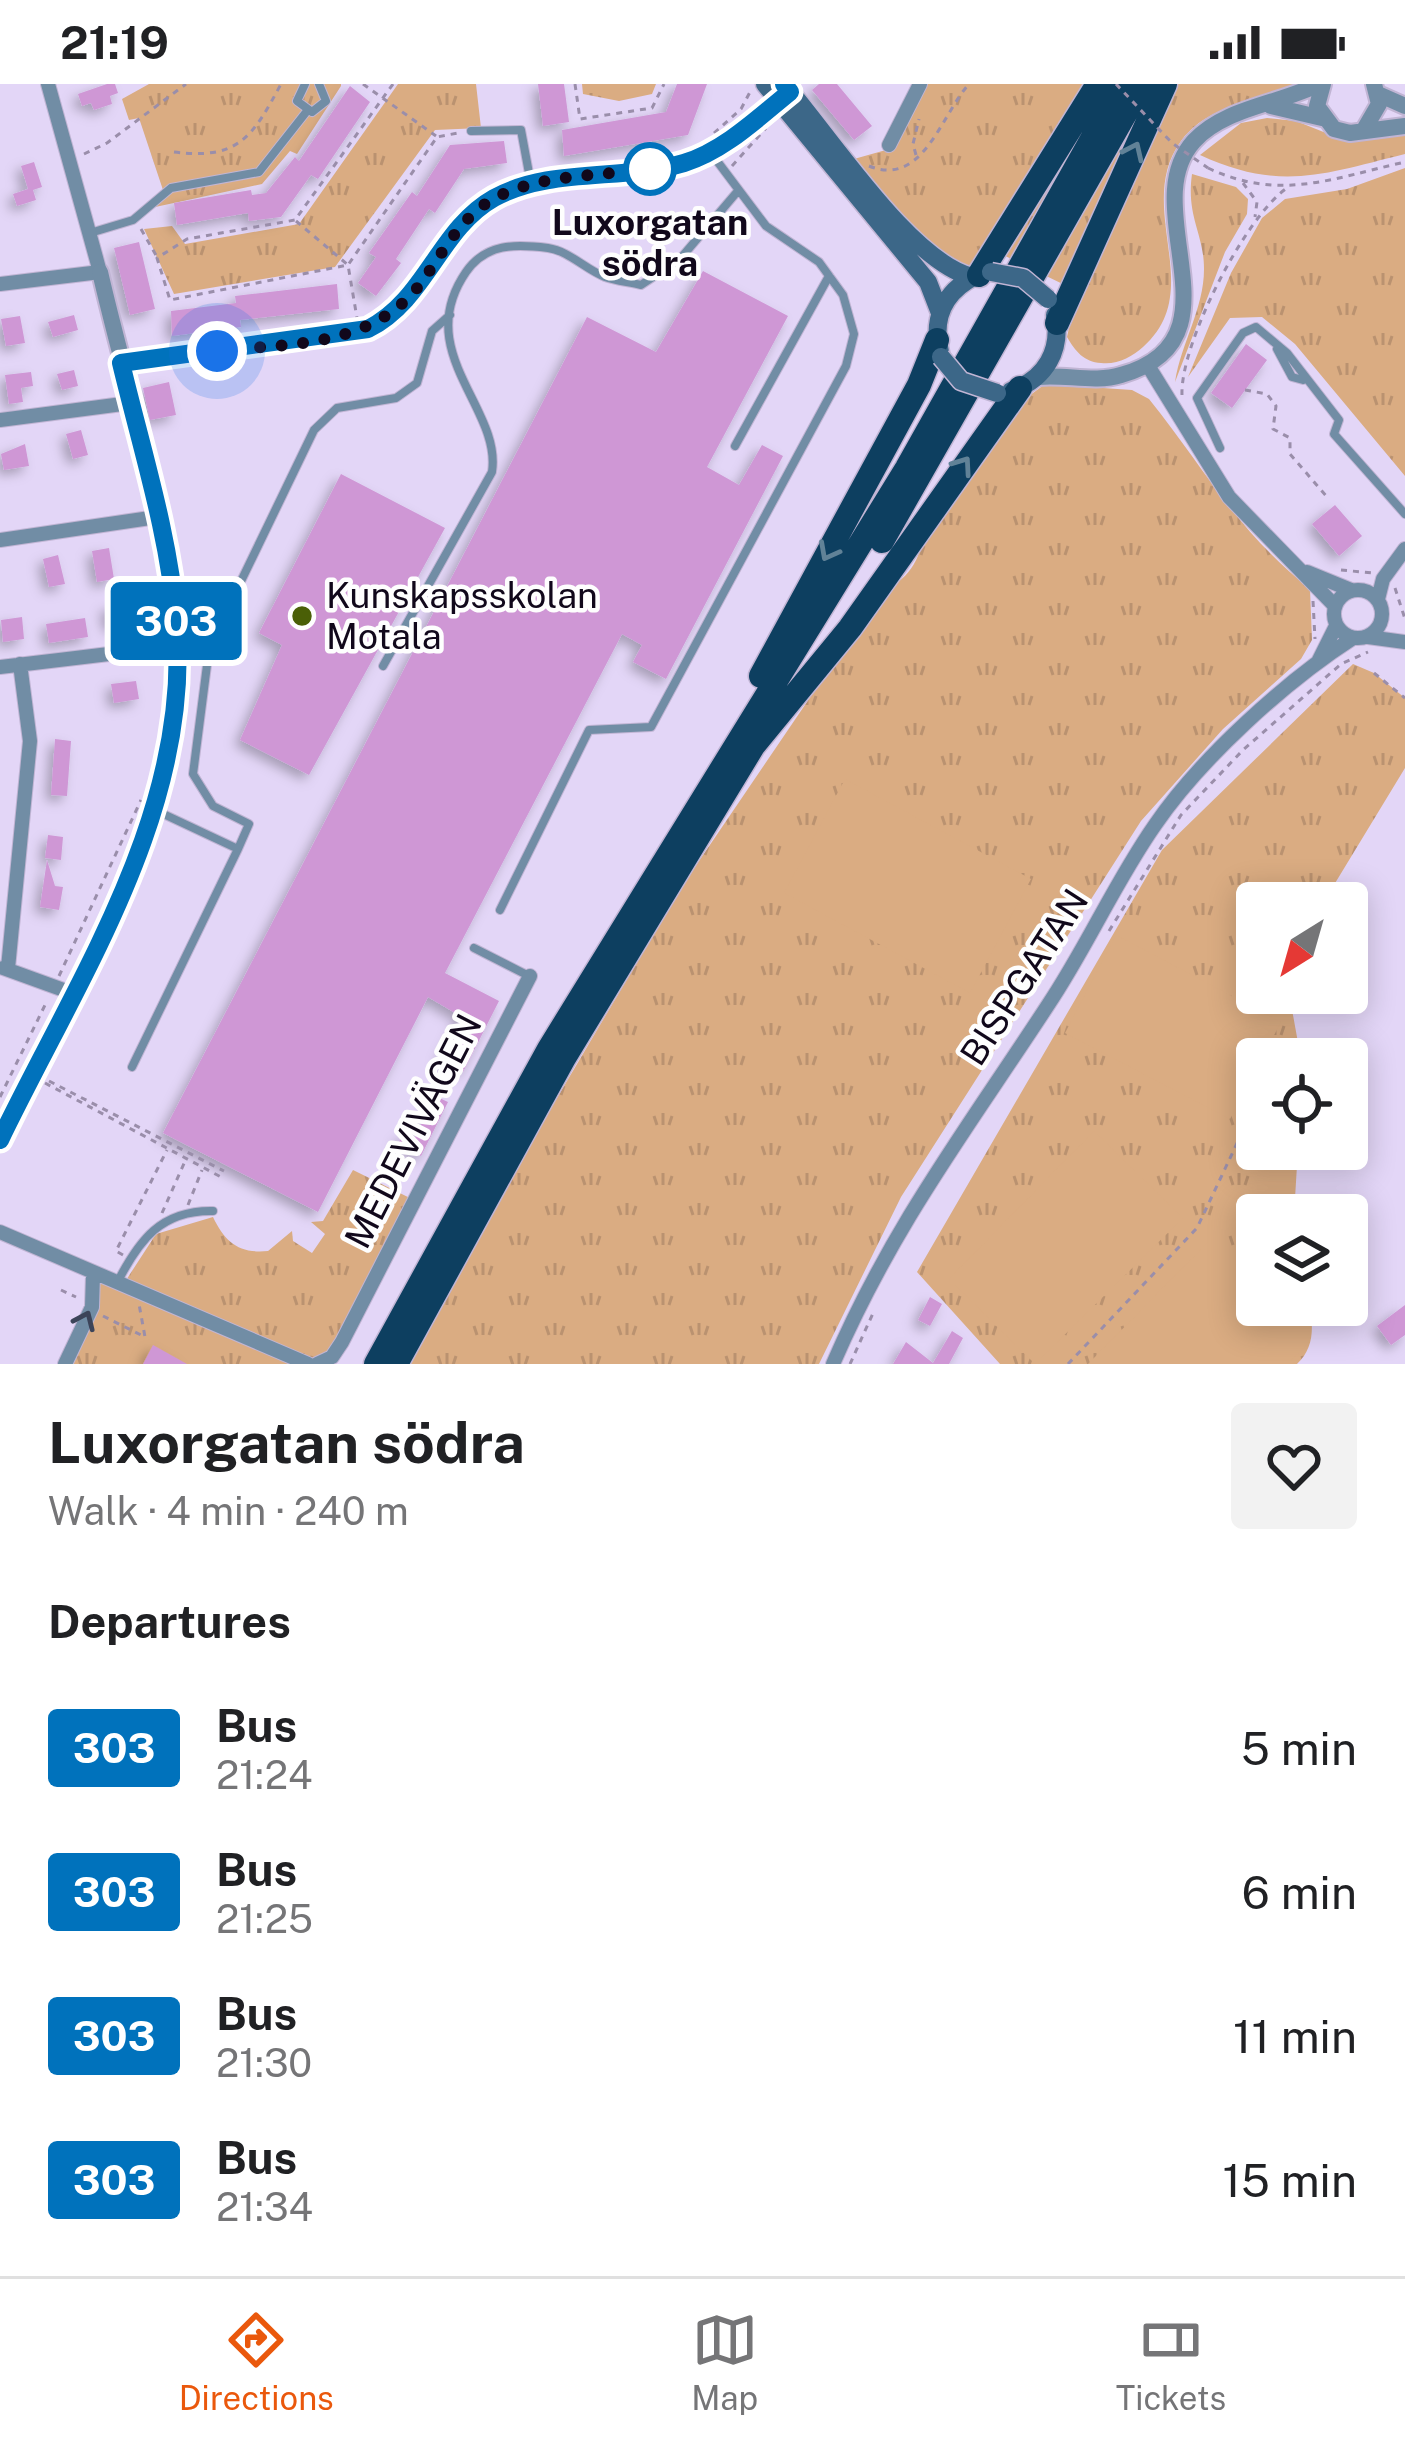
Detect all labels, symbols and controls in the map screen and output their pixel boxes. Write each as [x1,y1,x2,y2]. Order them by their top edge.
text: 21:19 [60,16,169,69]
one-way arrow [1120,142,1143,163]
marker: Luxorgatan södra [625,144,675,194]
place label: Luxorgatan södra [552,201,748,284]
your location [187,321,247,381]
one-way arrow [949,457,971,479]
one-way arrow [819,540,842,561]
place label: Kunskapsskolan Motala [326,574,598,657]
line badge: 303 [107,582,245,660]
text: 303 [135,596,217,645]
marker: Kunskapsskolan Motala [289,603,315,629]
street label: BISPGATAN [952,881,1096,1073]
north arrow [1236,882,1368,1014]
map controls [1236,882,1368,1326]
street label: MEDEVIVÄGEN [336,1007,490,1255]
button: locate [1236,1038,1368,1170]
button: layers [1236,1194,1368,1326]
one-way arrow [70,1311,94,1332]
button: heart [1231,1403,1357,1529]
text: Luxorgatan södra [48,1409,525,1476]
text: Walk · 4 min · 240 m [48,1488,409,1534]
text: Departures [48,1595,291,1648]
text: Bus [216,1699,297,1752]
text: 5 min [1241,1722,1357,1775]
text: 303 [73,1723,155,1772]
text: 21:24 [216,1752,312,1798]
text: Bus [216,1843,297,1896]
text: 6 min [1242,1866,1357,1919]
text: 303 [73,1867,155,1916]
text: 21:25 [216,1896,313,1942]
text: Bus [216,1987,297,2040]
text: 11 min [1233,2010,1357,2063]
text: 303 [73,2011,155,2060]
text: 21:30 [216,2040,312,2086]
text: Bus [216,2131,297,2184]
text: 15 min [1223,2154,1357,2207]
text: 303 [73,2155,155,2204]
text: 21:34 [216,2184,313,2230]
tab: Directions [179,2307,334,2417]
tab: Map [691,2307,758,2417]
tab: Tickets [1116,2307,1226,2417]

